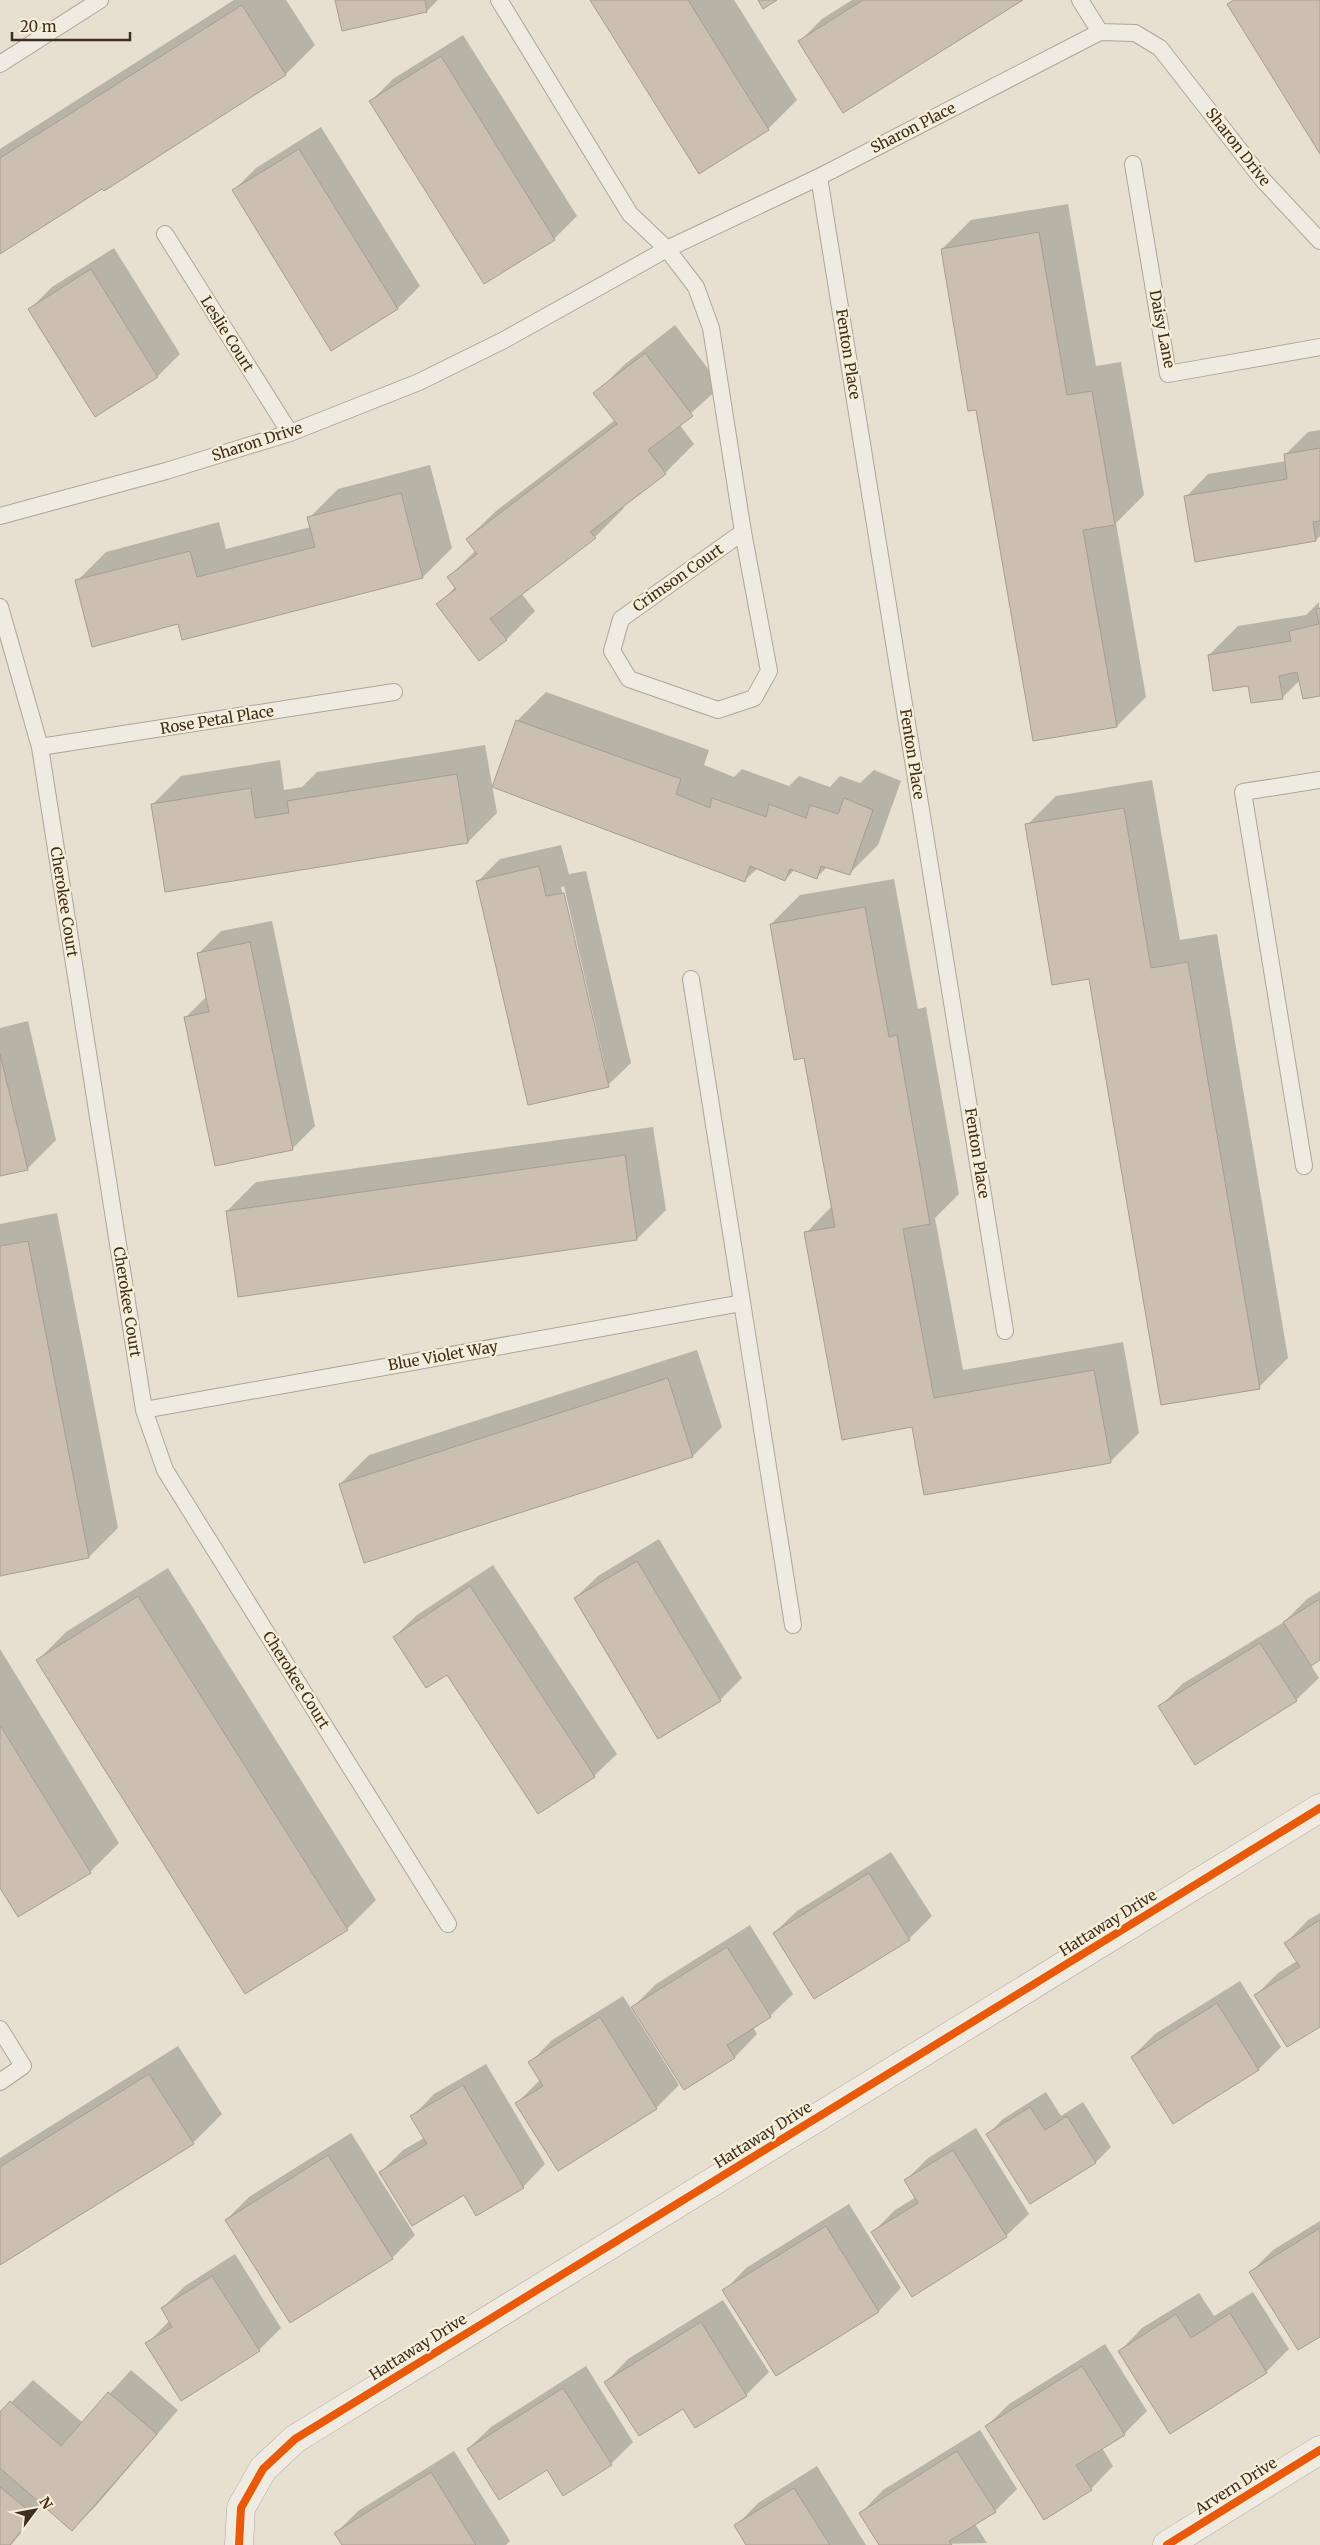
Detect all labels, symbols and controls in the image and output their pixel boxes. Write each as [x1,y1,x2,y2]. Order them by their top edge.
scale bar [12,10,130,42]
text: 20 m [20,17,57,36]
street label: Sharon Place [867,98,959,157]
street label: Sharon Drive [1202,104,1275,190]
street label: Daisy Lane [1146,288,1179,370]
street label: Leslie Court [197,292,258,375]
street label: Fenton Place [832,307,865,401]
street label: Sharon Drive [209,418,305,465]
street label: Crimson Court [629,539,727,616]
street label: Rose Petal Place [159,701,275,738]
street label: Fenton Place [896,707,929,801]
street label: Cherokee Court [46,845,83,959]
street label: Fenton Place [961,1106,994,1200]
street label: Cherokee Court [109,1245,146,1359]
street label: Blue Violet Way [386,1336,500,1375]
street label: Cherokee Court [259,1627,334,1732]
street label: Hattaway Drive [1055,1885,1160,1960]
street label: Hattaway Drive [710,2097,815,2172]
street label: Hattaway Drive [365,2309,470,2384]
street label: Arvern Drive [1190,2453,1280,2519]
north arrow [10,2485,60,2535]
text: N [35,2494,57,2513]

